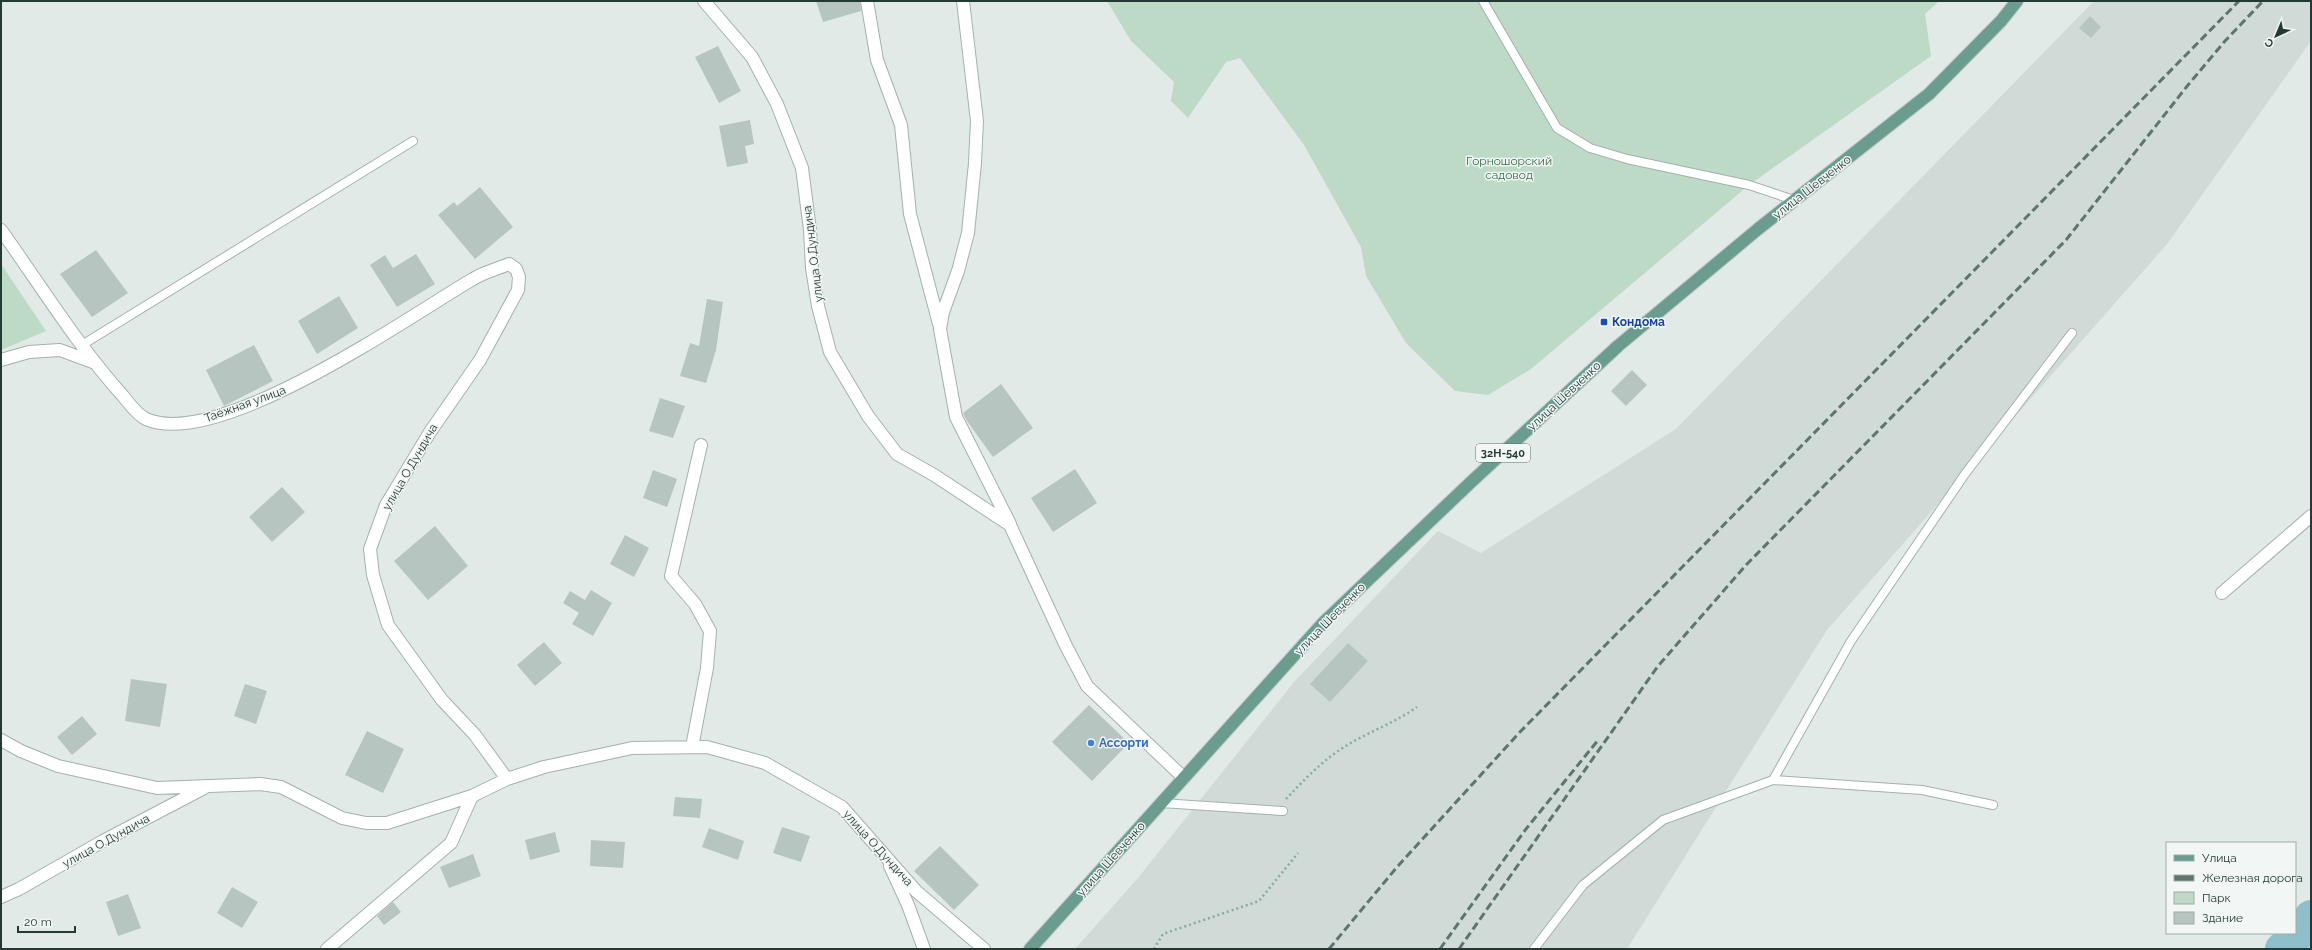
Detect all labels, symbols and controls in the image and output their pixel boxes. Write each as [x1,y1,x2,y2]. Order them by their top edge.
north arrow [2256,16,2296,56]
text: С [2262,35,2277,50]
street label: улица Шевченко [1770,152,1854,222]
park label: Горношорский садовод [1466,154,1552,182]
street label: улица О.Дундича [800,205,826,303]
place label: Кондома [1612,315,1665,329]
marker: Кондома [1599,317,1609,327]
street label: улица Шевченко [1524,358,1604,434]
street label: Таёжная улица [202,383,288,425]
street label: улица О.Дундича [380,421,440,513]
road number: 32Н-540 [1476,444,1530,462]
street label: улица Шевченко [1292,580,1368,658]
place label: Ассорти [1099,736,1149,750]
marker: Ассорти [1086,738,1096,748]
street label: улица О.Дундича [840,807,916,889]
street label: улица О.Дундича [60,811,152,871]
street label: улица Шевченко [1074,819,1148,899]
legend [2166,842,2296,934]
text: Улица [2202,851,2237,865]
text: Железная дорога [2202,871,2303,885]
text: Парк [2202,891,2231,905]
scale bar [18,908,75,934]
text: Здание [2202,911,2243,925]
text: 20 m [24,915,52,929]

